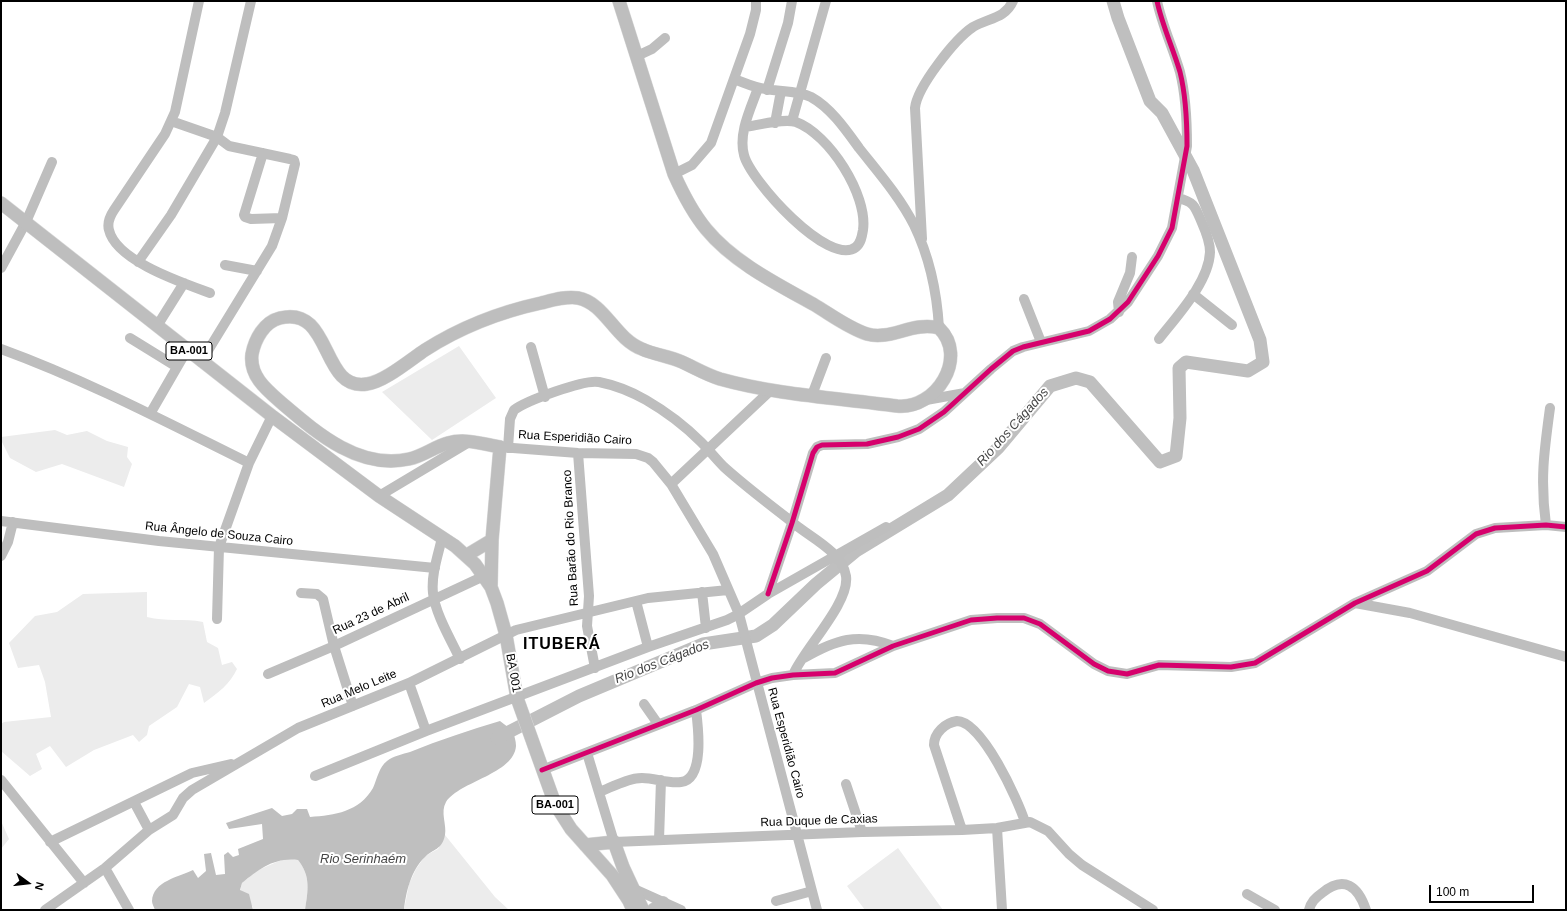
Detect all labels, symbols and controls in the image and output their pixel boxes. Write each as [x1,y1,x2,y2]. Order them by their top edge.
road number: BA-001 [166,342,212,360]
water label: Rio dos Cágados [974,385,1052,469]
street label: Rua Esperidião Cairo [518,428,632,448]
street label: Rua Barão do Rio Branco [560,469,582,607]
street label: Rua Ângelo de Souza Cairo [144,519,294,549]
street label: Rua 23 de Abril [330,590,412,638]
district label: ITUBERÁ [523,635,601,655]
water label: Rio dos Cágados [613,637,711,687]
street label: BA 001 [502,652,524,694]
street label: Rua Melo Leite [319,667,399,711]
street label: Rua Esperidião Cairo [764,686,808,800]
road number: BA-001 [532,796,578,814]
street label: Rua Duque de Caxias [760,812,878,830]
water label: Rio Serinhaém [320,851,406,867]
north arrow [8,863,48,903]
scale bar [1431,877,1536,903]
text: N [33,881,46,891]
text: 100 m [1436,885,1469,899]

